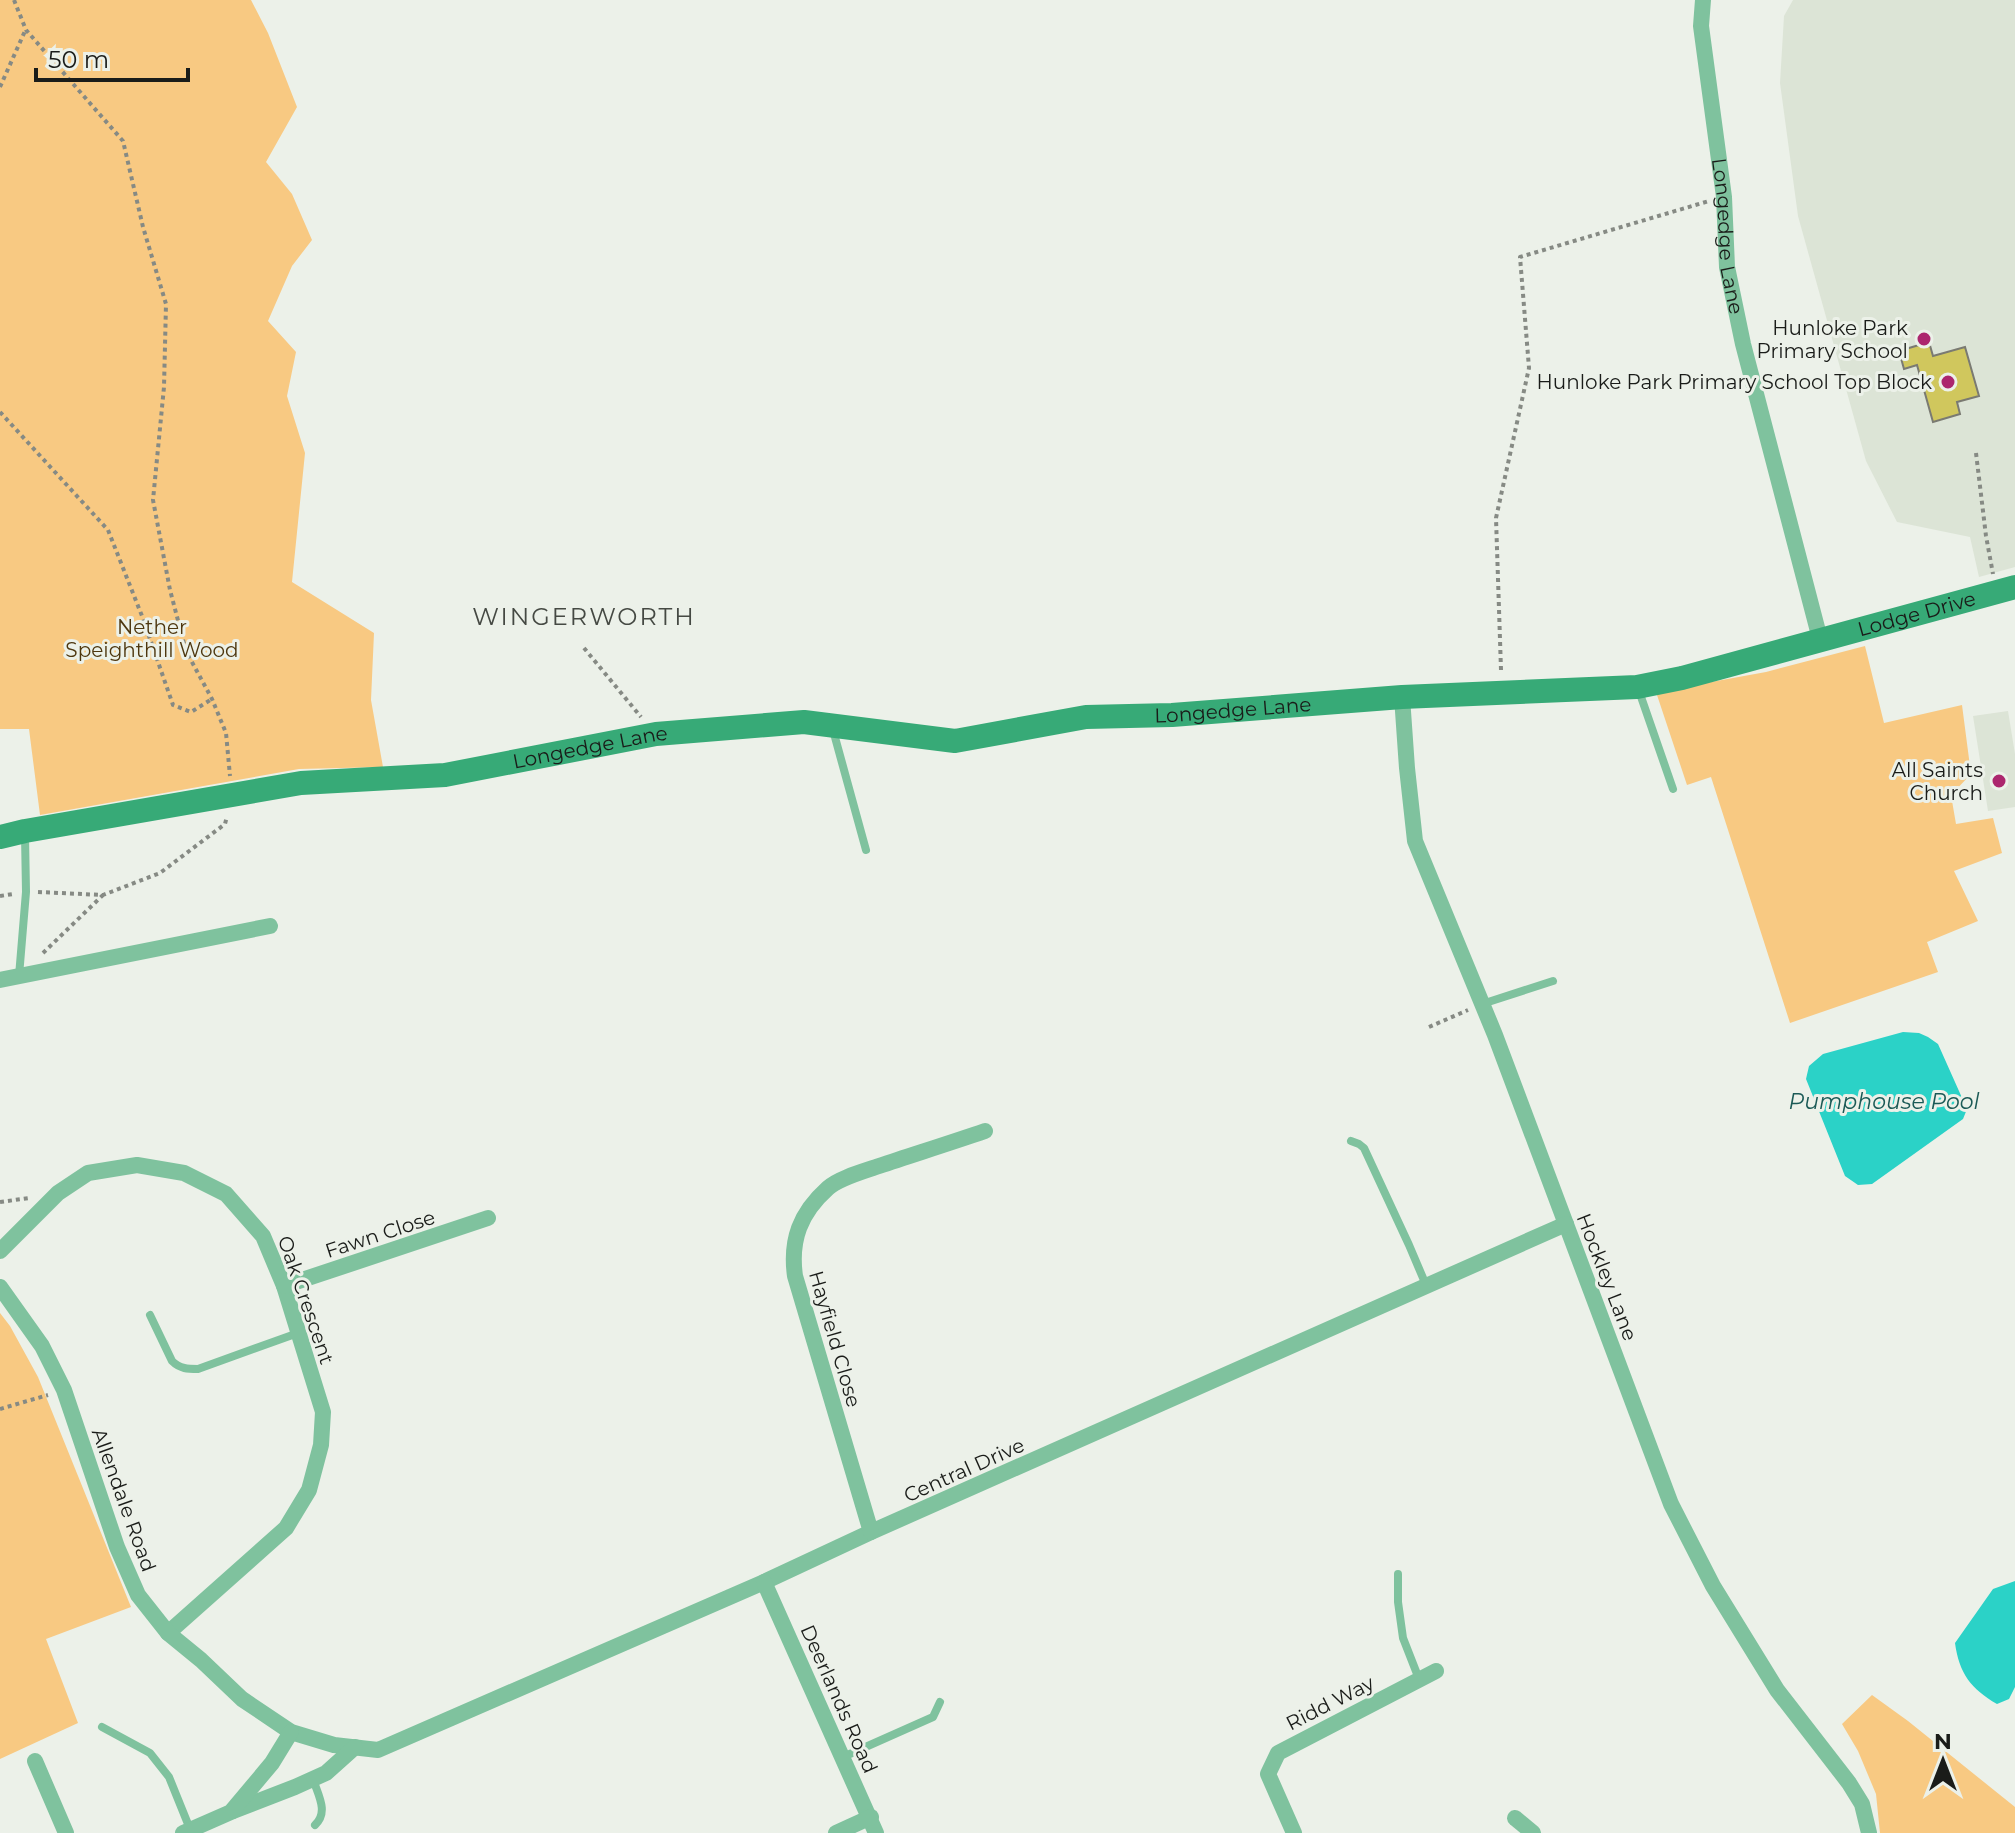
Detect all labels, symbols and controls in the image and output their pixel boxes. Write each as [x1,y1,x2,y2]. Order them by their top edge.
scale bar [36,32,188,82]
text: 50 m [48,45,109,74]
street label: Longedge Lane [1707,156,1749,316]
place label: Hunloke Park Primary School [1756,316,1908,363]
marker: Hunloke Park Primary School [1915,330,1933,348]
place label: Hunloke Park Primary School Top Block [1537,370,1932,394]
marker: Hunloke Park Primary School Top Block [1939,373,1957,391]
street label: Lodge Drive [1855,586,1978,641]
district label: WINGERWORTH [472,602,696,631]
park label: Nether Speighthill Wood [65,615,239,662]
street label: Longedge Lane [1154,692,1312,727]
street label: Longedge Lane [511,721,669,774]
place label: All Saints Church [1892,758,1983,805]
marker: All Saints Church [1990,772,2008,790]
water label: Pumphouse Pool [1788,1088,1980,1115]
street label: Fawn Close [322,1205,438,1263]
street label: Hockley Lane [1572,1210,1642,1344]
street label: Oak Crescent [273,1233,339,1367]
street label: Hayfield Close [804,1268,866,1410]
street label: Allendale Road [87,1425,161,1575]
street label: Central Drive [900,1433,1028,1507]
street label: Deerlands Road [795,1621,883,1777]
street label: Ridd Way [1282,1671,1378,1735]
north arrow [1903,1721,1983,1801]
text: N [1934,1728,1952,1755]

